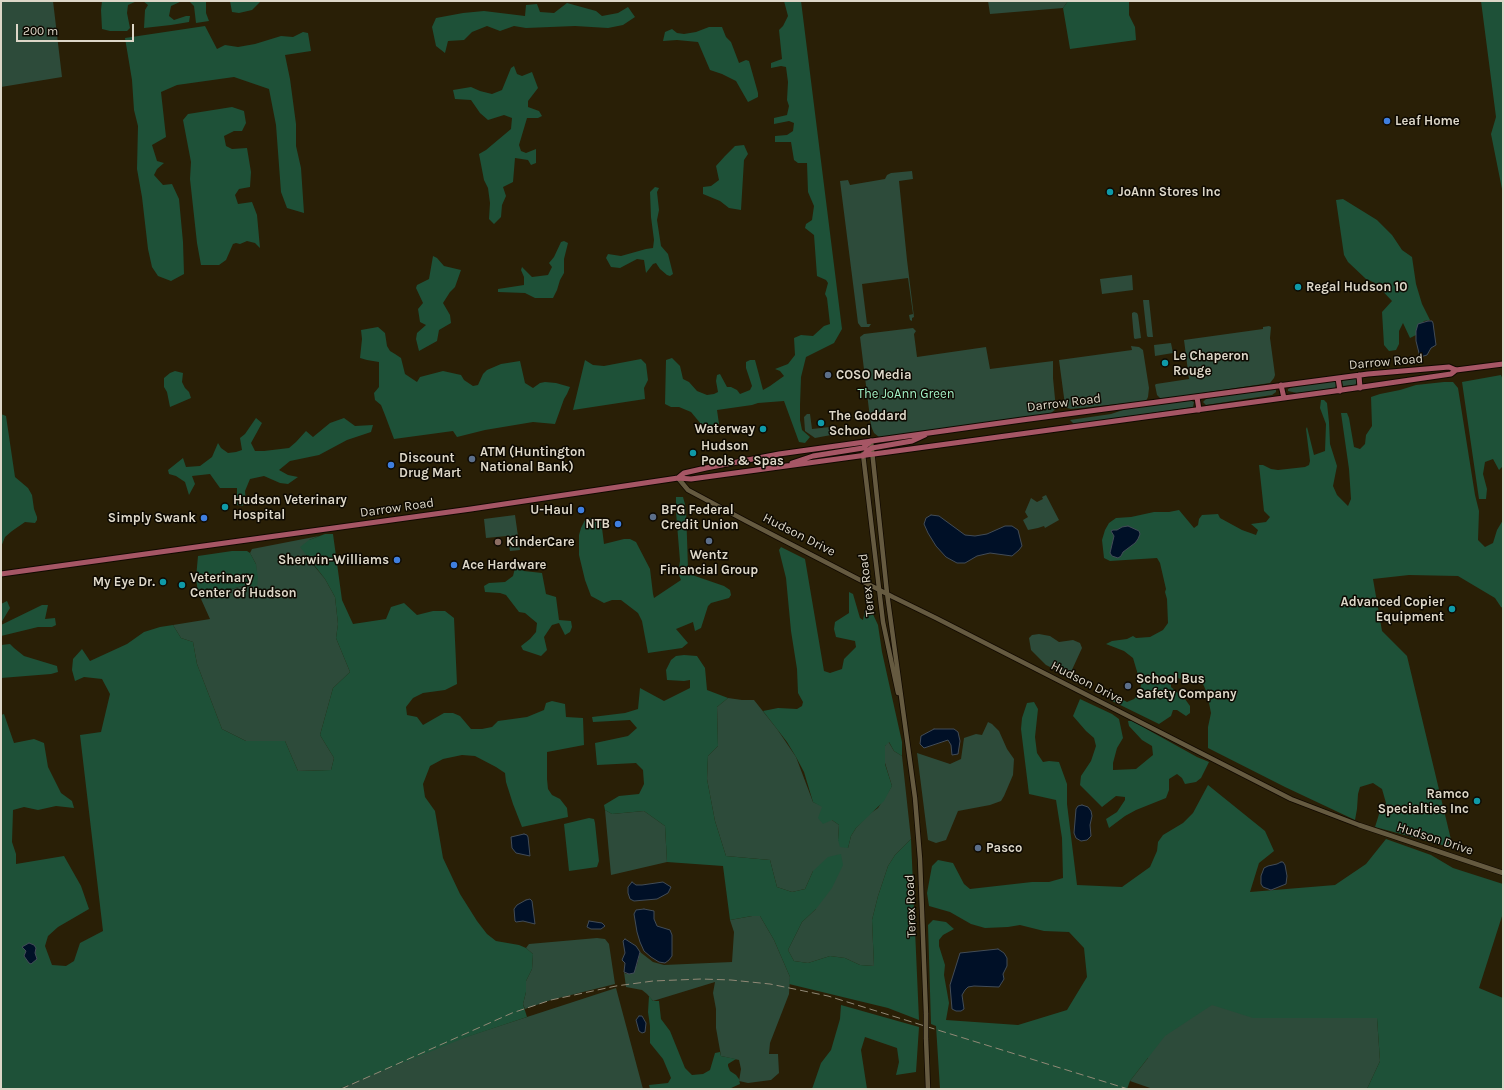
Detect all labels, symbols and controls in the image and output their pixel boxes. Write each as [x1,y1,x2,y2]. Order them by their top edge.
scale bar [18,16,136,42]
text: 200 m [23,24,58,38]
place label: Leaf Home [1395,113,1460,129]
marker: Leaf Home [1382,116,1392,126]
place label: JoAnn Stores Inc [1118,184,1221,200]
marker: JoAnn Stores Inc [1105,187,1115,197]
place label: Regal Hudson 10 [1306,279,1407,295]
marker: Regal Hudson 10 [1293,282,1303,292]
place label: Le Chaperon Rouge [1173,348,1249,379]
street label: Darrow Road [1348,351,1424,373]
marker: Le Chaperon Rouge [1160,358,1170,368]
place label: COSO Media [836,367,912,383]
marker: COSO Media [823,370,833,380]
park label: The JoAnn Green [858,386,954,402]
street label: Darrow Road [1026,391,1102,415]
place label: The Goddard School [829,408,907,439]
marker: The Goddard School [816,418,826,428]
place label: Waterway [694,421,755,437]
marker: Waterway [758,424,768,434]
place label: Hudson Pools & Spas [701,438,784,469]
place label: ATM (Huntington National Bank) [480,444,585,475]
marker: Hudson Pools & Spas [688,448,698,458]
place label: Discount Drug Mart [399,450,461,481]
marker: ATM (Huntington National Bank) [467,454,477,464]
marker: Discount Drug Mart [386,460,396,470]
place label: Hudson Veterinary Hospital [233,492,347,523]
street label: Darrow Road [359,495,435,521]
marker: Hudson Veterinary Hospital [220,502,230,512]
place label: U-Haul [530,502,573,518]
place label: BFG Federal Credit Union [661,502,739,533]
marker: U-Haul [576,505,586,515]
place label: Simply Swank [108,510,196,526]
street label: Hudson Drive [760,510,838,560]
marker: BFG Federal Credit Union [648,512,658,522]
marker: Simply Swank [199,513,209,523]
place label: NTB [585,516,610,532]
marker: NTB [613,519,623,529]
place label: KinderCare [506,534,575,550]
marker: Wentz Financial Group [704,536,714,546]
marker: KinderCare [493,537,503,547]
place label: Wentz Financial Group [660,547,758,578]
place label: Sherwin-Williams [278,552,389,568]
street label: Terex Road [855,553,879,617]
marker: Sherwin-Williams [392,555,402,565]
place label: Ace Hardware [462,557,547,573]
marker: Ace Hardware [449,560,459,570]
place label: Veterinary Center of Hudson [190,570,297,601]
place label: My Eye Dr. [93,574,155,590]
marker: My Eye Dr. [158,577,168,587]
marker: Veterinary Center of Hudson [177,580,187,590]
place label: Advanced Copier Equipment [1341,594,1444,625]
marker: Advanced Copier Equipment [1447,604,1457,614]
street label: Hudson Drive [1048,658,1126,708]
place label: School Bus Safety Company [1136,671,1237,702]
marker: School Bus Safety Company [1123,681,1133,691]
place label: Ramco Specialties Inc [1378,786,1469,817]
marker: Ramco Specialties Inc [1472,796,1482,806]
street label: Hudson Drive [1395,819,1475,859]
place label: Pasco [986,840,1022,856]
marker: Pasco [973,843,983,853]
street label: Terex Road [902,874,920,938]

